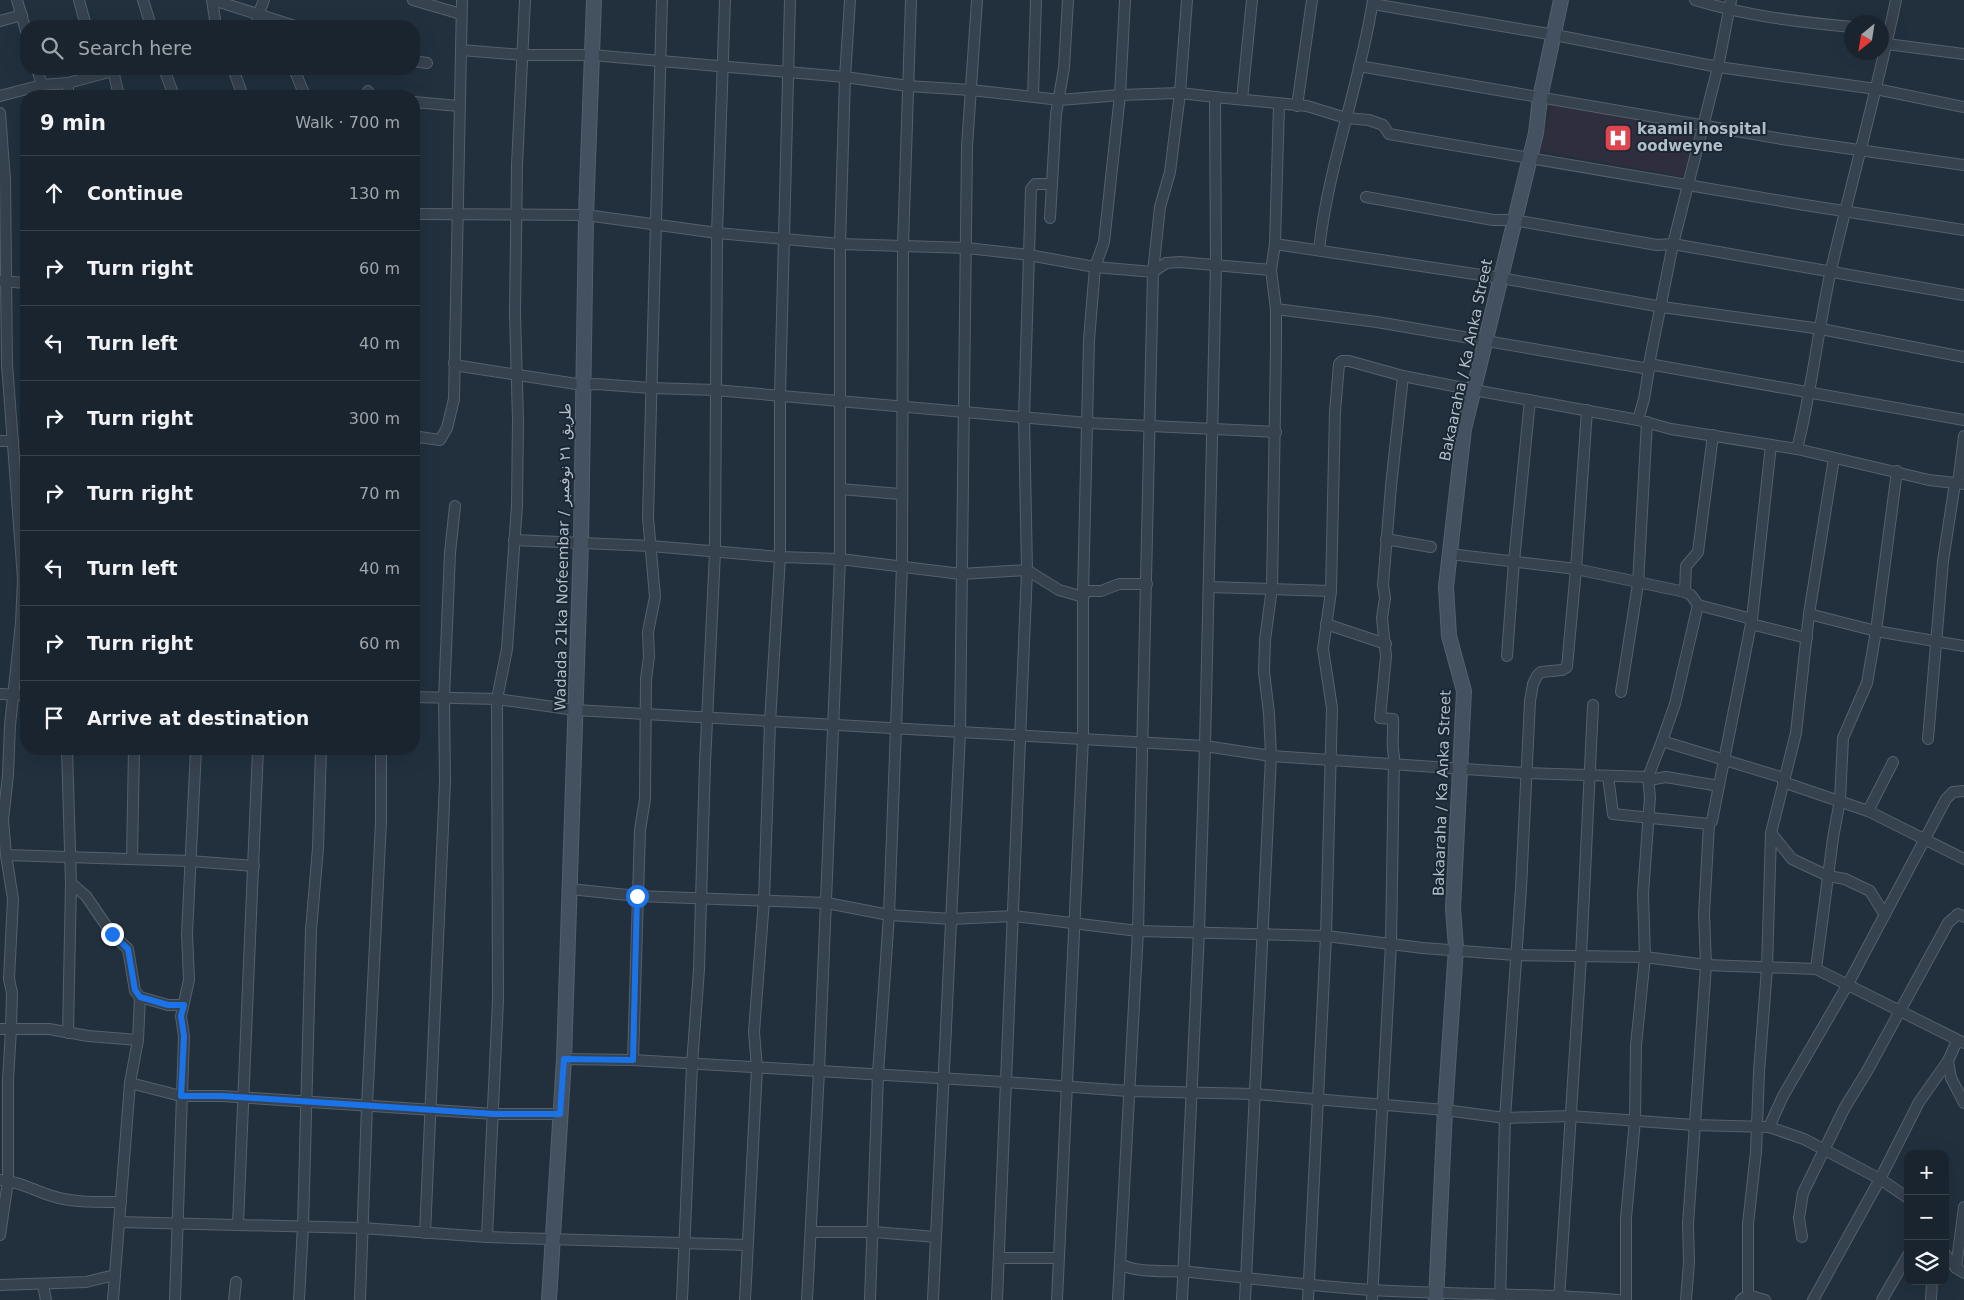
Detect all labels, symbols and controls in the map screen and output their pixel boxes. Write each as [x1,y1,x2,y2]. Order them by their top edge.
north arrow [1844,15,1889,60]
search box [20,20,420,75]
icon: search [38,34,66,62]
text: Search here [78,37,192,59]
text: 9 min [40,111,106,135]
text: Walk · 700 m [295,113,400,132]
place label: kaamil hospital oodweyne [1637,120,1767,155]
hospital icon: kaamil hospital oodweyne [1603,123,1633,153]
icon: ahead [40,179,68,207]
text: Continue [87,182,183,204]
text: 130 m [349,184,400,203]
icon: right [40,254,68,282]
text: Turn right [87,257,193,279]
street label: Bakaaraha / Ka Anka Street [1436,257,1496,463]
text: 60 m [359,259,400,278]
icon: left [40,329,68,357]
text: Turn left [87,332,178,354]
text: 40 m [359,334,400,353]
street label: Wadada 21ka Nofeembar / طريق ٢١ نوفمبر [551,403,575,711]
icon: right [40,404,68,432]
text: Turn right [87,407,193,429]
text: 300 m [349,409,400,428]
icon: right [40,479,68,507]
text: Turn right [87,482,193,504]
text: 70 m [359,484,400,503]
icon: left [40,554,68,582]
text: Turn left [87,557,178,579]
text: 40 m [359,559,400,578]
icon: right [40,629,68,657]
text: Turn right [87,632,193,654]
text: 60 m [359,634,400,653]
street label: Bakaaraha / Ka Anka Street [1429,690,1455,896]
icon: arrive [40,704,68,732]
text: Arrive at destination [87,707,309,729]
route start [626,885,649,908]
route end [101,923,124,946]
map controls [1904,1150,1949,1285]
button: + [1904,1150,1949,1195]
button: − [1904,1195,1949,1240]
button: layers [1904,1240,1949,1285]

